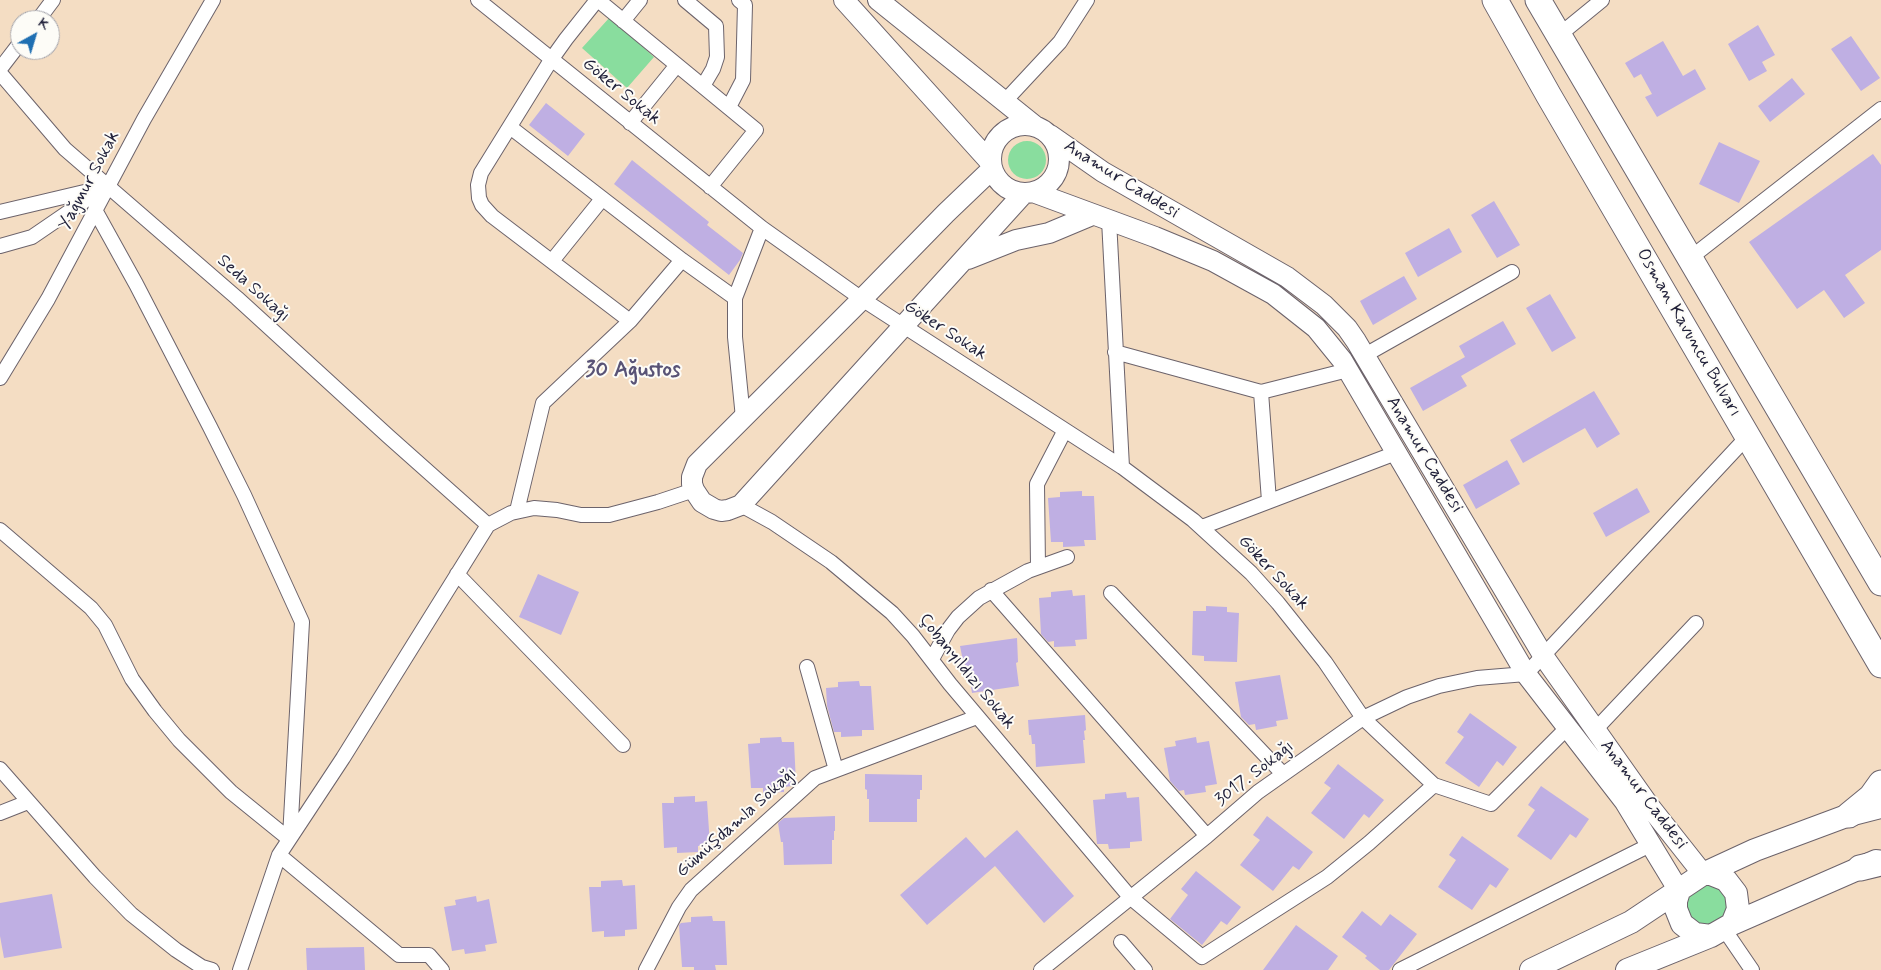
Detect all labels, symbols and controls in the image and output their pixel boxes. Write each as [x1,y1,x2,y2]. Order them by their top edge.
north arrow [10,10,60,60]
text: K [34,14,53,34]
street label: Göker Sokak [577,54,665,130]
street label: Yağmur Sokak [55,128,125,234]
street label: Anamur Caddesi [1059,136,1183,224]
street label: Osman Kavuncu Bulvarı [1631,245,1745,421]
street label: Seda Sokağı [212,251,294,327]
street label: Göker Sokak [899,296,991,366]
district label: 30 Ağustos [586,358,680,384]
street label: Anamur Caddesi [1381,393,1467,517]
street label: Göker Sokak [1233,531,1313,615]
street label: Çobanyıldızı Sokak [913,610,1019,734]
street label: 3017. Sokağı [1211,736,1299,812]
street label: Anamur Caddesi [1595,736,1691,854]
street label: Gümüşdamla Sokağı [672,763,802,883]

